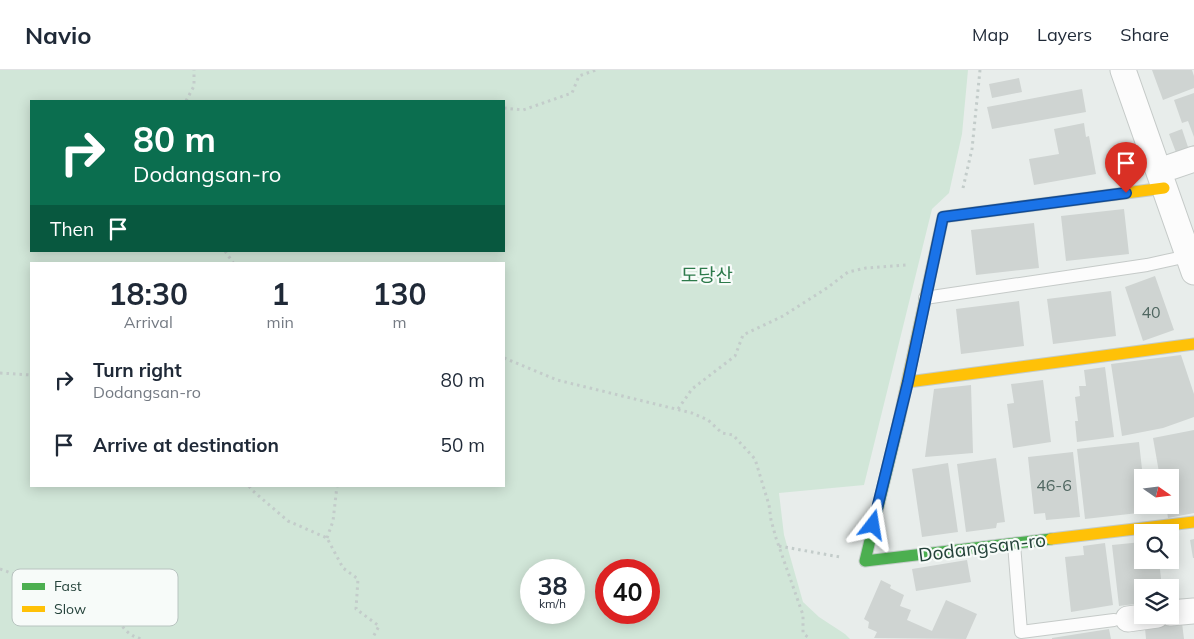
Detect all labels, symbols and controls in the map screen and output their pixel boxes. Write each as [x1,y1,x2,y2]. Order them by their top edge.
text: Navio [25,20,91,50]
text: Map [972,23,1009,46]
text: Layers [1037,23,1092,46]
text: Share [1120,23,1169,46]
text: 80 m [133,117,216,161]
icon: right [50,120,115,185]
pin [1105,142,1147,193]
icon: arrive [1112,149,1140,177]
text: Dodangsan-ro [133,160,281,188]
icon: arrive [104,215,132,243]
text: Then [50,217,94,241]
park label: 도당산 [681,263,733,287]
text: 18:30 [109,275,188,313]
text: 1 [271,275,289,313]
text: 130 [372,275,426,313]
house number: 40 [1141,302,1161,322]
text: Arrival [124,312,173,332]
text: min [267,312,294,332]
text: m [392,312,406,332]
text: Turn right [93,358,182,382]
icon: right [50,366,78,394]
text: 80 m [441,368,485,392]
text: Dodangsan-ro [93,382,201,402]
icon: arrive [50,431,78,459]
text: Arrive at destination [93,433,279,457]
text: 50 m [441,433,485,457]
north arrow [1134,469,1179,514]
map controls [1134,469,1179,624]
house number: 46-6 [1036,475,1072,495]
position arrow [846,498,898,550]
button: search [1134,524,1179,569]
street label: Dodangsan-ro [917,527,1047,567]
speed limit sign: 40 [595,559,660,624]
legend [12,569,178,626]
text: 38 [537,570,568,601]
text: Fast [54,577,82,595]
button: layers [1134,579,1179,624]
text: km/h [539,596,566,611]
text: Slow [54,600,86,618]

